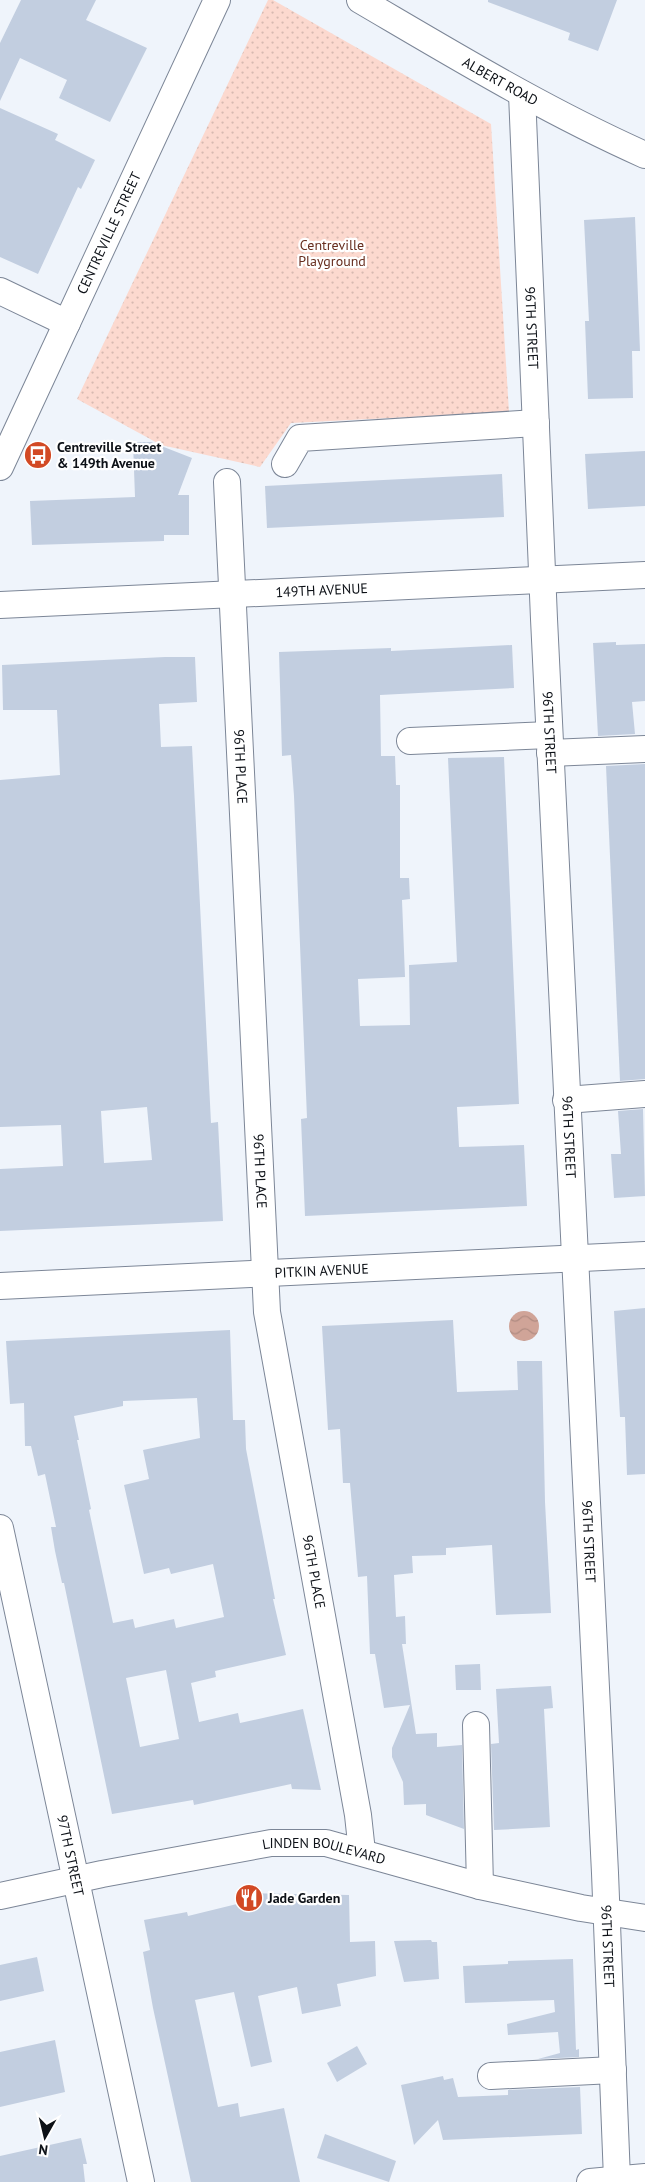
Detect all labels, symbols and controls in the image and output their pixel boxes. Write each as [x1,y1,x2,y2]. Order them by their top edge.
street label: ALBERT ROAD [459,53,541,109]
street label: CENTREVILLE STREET [73,169,145,297]
park label: Centreville Playground [298,236,366,270]
street label: 96TH STREET [521,286,543,370]
place label: Centreville Street & 149th Avenue [57,438,161,472]
bus stop icon: Centreville Street & 149th Avenue [23,440,53,470]
street label: 149TH AVENUE [275,579,368,601]
street label: 96TH STREET [539,691,561,774]
street label: 96TH PLACE [230,729,252,804]
street label: 96TH STREET [558,1095,580,1179]
street label: 96TH PLACE [249,1133,271,1209]
street label: PITKIN AVENUE [274,1259,369,1282]
street label: 96TH STREET [578,1500,600,1583]
street label: 96TH PLACE [298,1533,330,1610]
street label: 97TH STREET [53,1813,88,1898]
street label: LINDEN BOULEVARD [261,1834,388,1868]
restaurant icon: Jade Garden [234,1883,264,1913]
place label: Jade Garden [267,1889,340,1907]
street label: 96TH STREET [597,1904,618,1988]
north arrow [20,2112,70,2162]
text: N [37,2140,49,2159]

